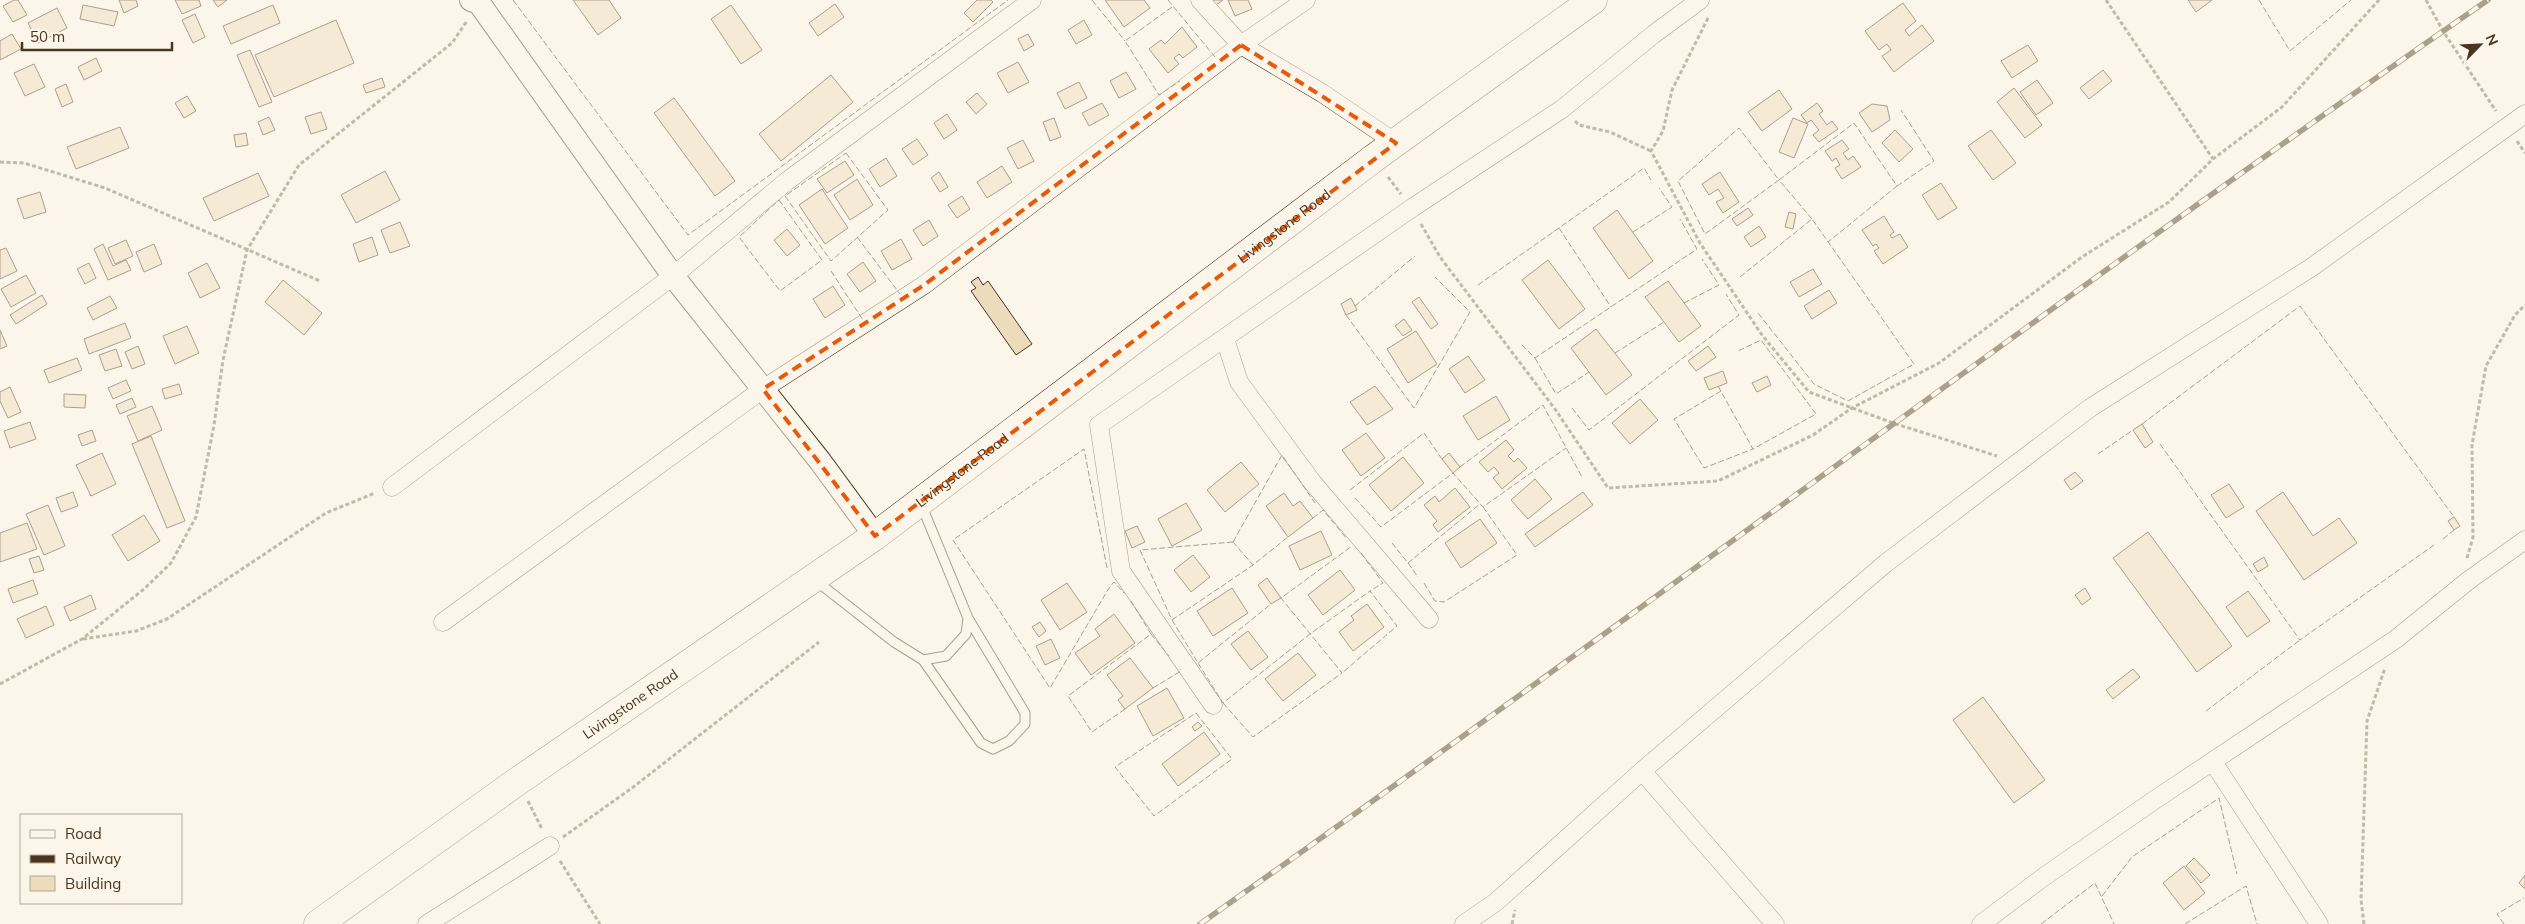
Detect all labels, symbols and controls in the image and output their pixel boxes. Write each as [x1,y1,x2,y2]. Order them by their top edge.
scale bar [22,20,172,52]
north arrow [2455,20,2505,70]
text: 50 m [30,27,65,46]
text: N [2482,31,2502,48]
street label: Livingstone Road [1234,185,1334,267]
street label: Livingstone Road [912,429,1012,511]
street label: Livingstone Road [579,665,682,743]
legend [20,814,182,904]
text: Road [65,824,102,843]
text: Railway [65,849,121,868]
text: Building [65,874,121,893]

